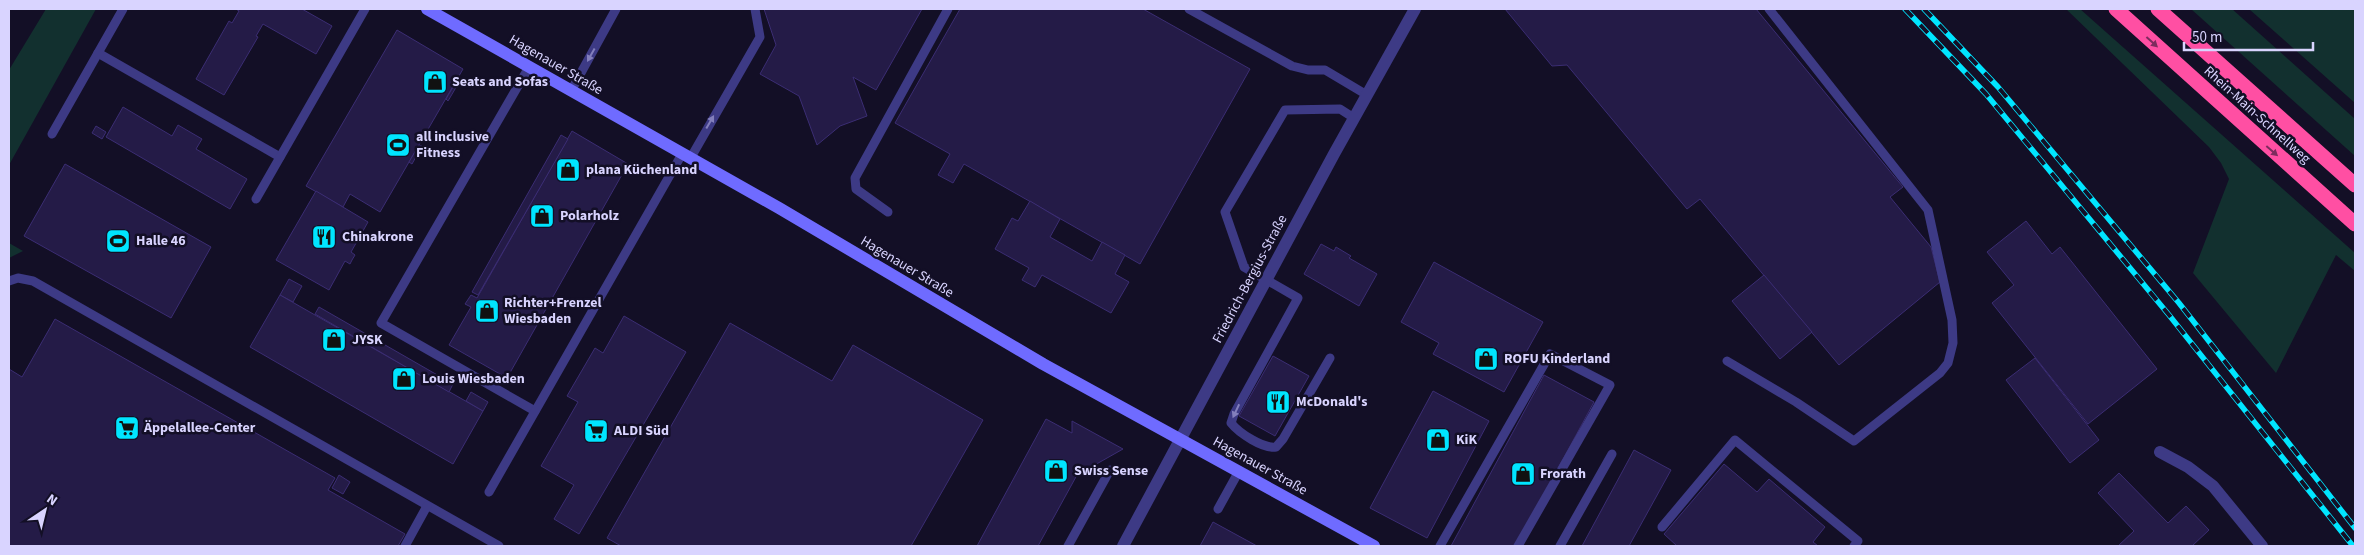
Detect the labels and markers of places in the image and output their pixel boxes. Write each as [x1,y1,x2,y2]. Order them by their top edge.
shop icon: Seats and Sofas [422,69,448,95]
place label: Seats and Sofas [452,72,548,92]
place label: all inclusive Fitness [416,127,489,163]
sports icon: all inclusive Fitness [385,132,411,158]
shop icon: plana Küchenland [555,157,581,183]
place label: plana Küchenland [586,160,697,180]
shop icon: Polarholz [529,203,555,229]
place label: Polarholz [560,206,620,226]
restaurant icon: Chinakrone [311,224,337,250]
place label: Chinakrone [342,227,414,247]
sports icon: Halle 46 [105,228,131,254]
place label: Halle 46 [136,231,186,251]
place label: Richter+Frenzel Wiesbaden [504,293,602,329]
shop icon: Richter+Frenzel Wiesbaden [474,298,500,324]
shop icon: JYSK [321,327,347,353]
place label: JYSK [352,330,383,350]
shop icon: ROFU Kinderland [1473,346,1499,372]
place label: ROFU Kinderland [1504,349,1610,369]
shop icon: Louis Wiesbaden [391,366,417,392]
place label: Louis Wiesbaden [422,369,525,389]
restaurant icon: McDonald's [1265,389,1291,415]
place label: McDonald's [1296,392,1367,412]
supermarket icon: Äppelallee-Center [114,415,140,441]
place label: Äppelallee-Center [143,418,256,438]
supermarket icon: ALDI Süd [583,418,609,444]
place label: ALDI Süd [613,421,669,441]
shop icon: KiK [1425,427,1451,453]
place label: KiK [1456,430,1477,450]
shop icon: Swiss Sense [1043,458,1069,484]
place label: Swiss Sense [1074,461,1148,481]
shop icon: Frorath [1510,461,1536,487]
place label: Frorath [1540,464,1586,484]

